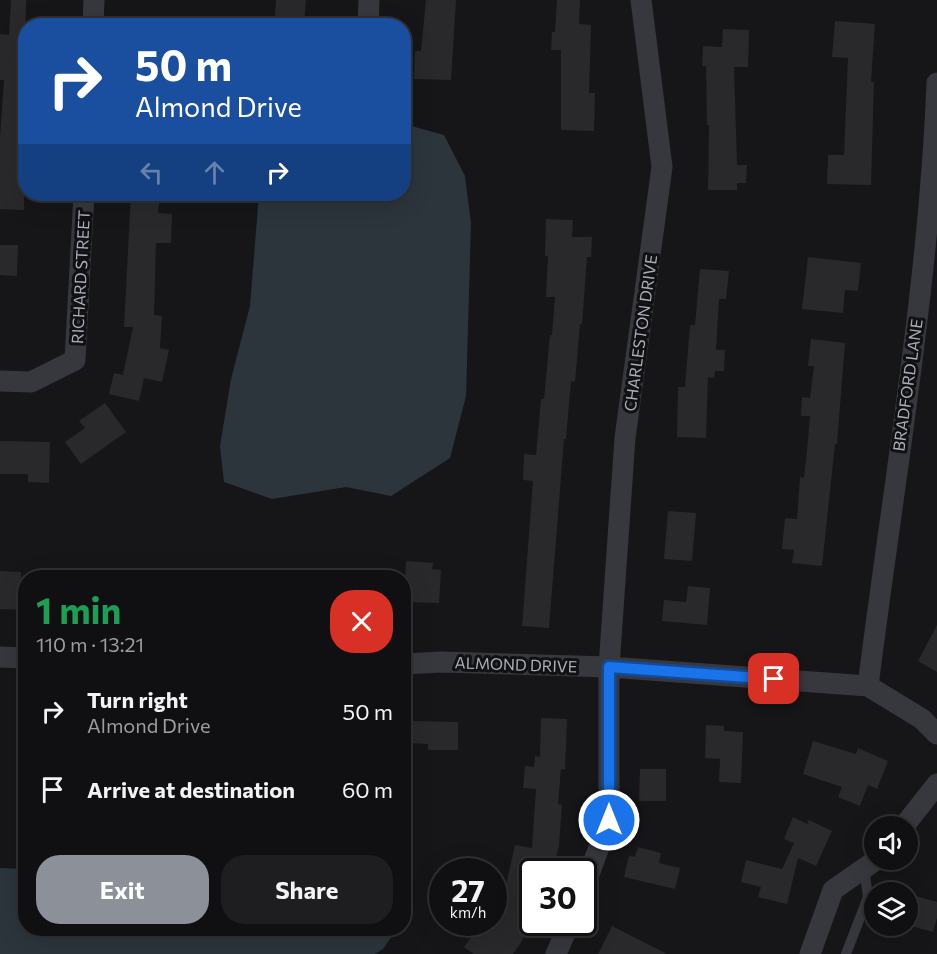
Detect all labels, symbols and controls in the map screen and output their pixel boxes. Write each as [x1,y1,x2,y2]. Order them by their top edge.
text: 50 m [135,38,232,90]
icon: right [36,42,114,120]
text: Almond Drive [135,90,302,123]
icon: left [135,156,168,189]
icon: ahead [198,156,231,189]
icon: right [261,156,294,189]
street label: RICHARD STREET [67,210,93,344]
street label: CHARLESTON DRIVE [620,253,660,413]
street label: BRADFORD LANE [888,318,926,452]
text: 1 min [36,587,121,631]
button: close [330,590,393,653]
text: 110 m · 13:21 [36,632,144,656]
street label: ALMOND DRIVE [454,652,578,676]
pin [748,653,799,704]
icon: arrive [757,662,790,695]
text: Turn right [87,686,188,713]
icon: right [36,695,69,728]
text: 50 m [343,698,393,725]
text: Almond Drive [87,713,210,737]
icon: arrive [36,773,69,806]
text: Arrive at destination [87,776,295,803]
text: 60 m [342,776,393,803]
position arrow [577,788,641,852]
map controls [864,816,918,936]
button: sound [864,816,918,870]
button: Exit [36,855,209,924]
button: Share [221,855,393,924]
speed limit sign: 30 [519,858,597,936]
text: 27 [451,871,485,908]
button: layers [864,882,918,936]
text: km/h [450,903,486,921]

